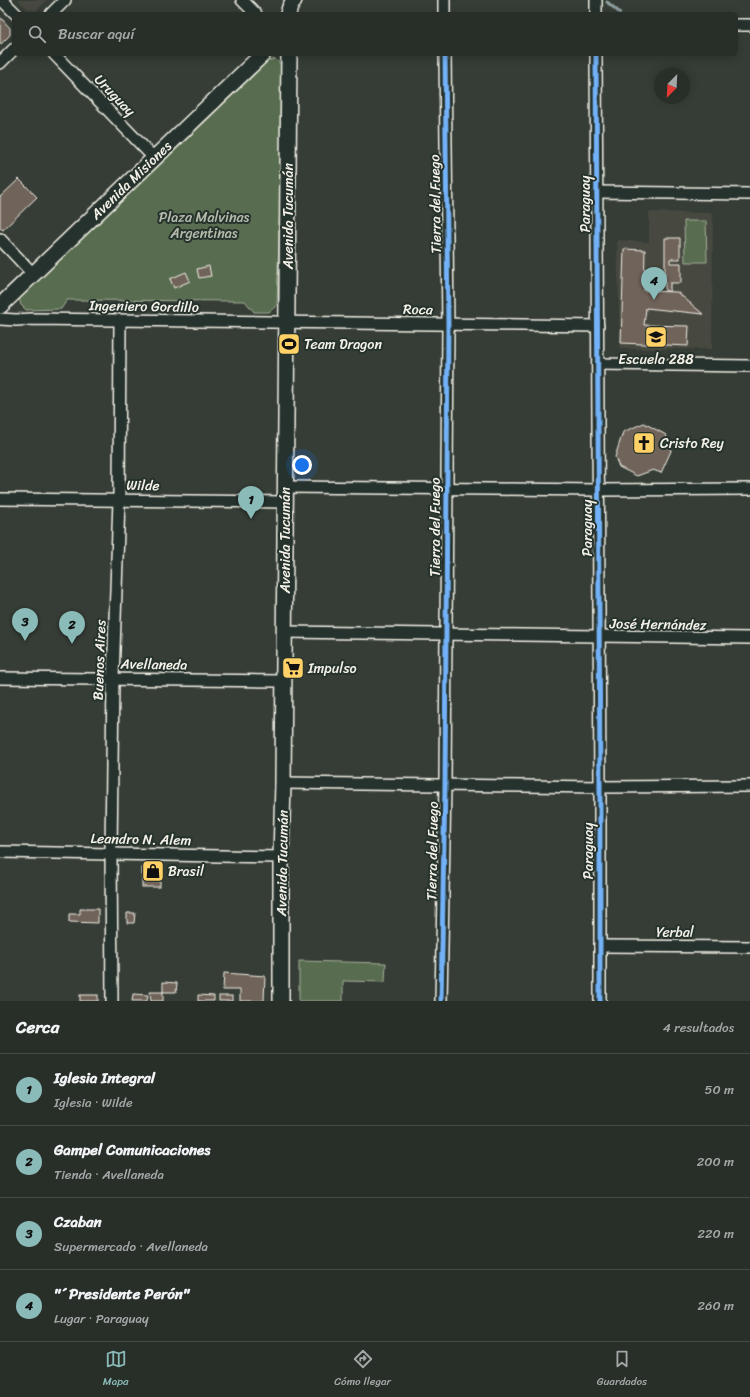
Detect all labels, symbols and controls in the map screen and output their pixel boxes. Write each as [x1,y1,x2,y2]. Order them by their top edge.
search box [12,12,738,56]
text: Buscar aquí [58,21,135,47]
icon: search [26,23,48,45]
street label: Uruguay [88,68,142,123]
north arrow [654,68,690,104]
street label: Avenida Misiones [84,135,178,227]
street label: Tierra del Fuego [422,154,449,254]
street label: Avenida Tucumán [276,162,301,270]
street label: Paraguay [573,175,598,233]
park label: Plaza Malvinas Argentinas [159,205,250,246]
pin: 4 [641,267,667,300]
street label: Ingeniero Gordillo [88,293,199,320]
street label: Roca [403,297,434,322]
school or university icon: Escuela 288 [643,324,669,350]
sports icon: Team Dragon [276,331,302,357]
place label: Team Dragon [304,332,382,357]
place label: Escuela 288 [618,347,694,372]
church icon: Cristo Rey [631,430,657,456]
place label: Cristo Rey [660,431,724,456]
your location [292,455,312,475]
street label: Wilde [126,473,160,498]
street label: Tierra del Fuego [423,477,448,577]
pin: 1 [238,486,264,519]
street label: Avenida Tucumán [273,486,298,594]
street label: Paraguay [575,499,600,557]
pin: 3 [12,608,38,641]
pin: 2 [59,611,85,644]
street label: José Hernández [608,611,707,638]
street label: Buenos Aires [86,619,113,701]
street label: Avellaneda [119,651,188,678]
supermarket icon: Impulso [280,655,306,681]
place label: Impulso [307,656,357,681]
street label: Tierra del Fuego [419,801,446,901]
street label: Avenida Tucumán [269,809,296,917]
street label: Paraguay [576,822,601,880]
street label: Leandro N. Alem [90,826,192,853]
shop icon: Brasil [140,858,166,884]
place label: Brasil [168,859,205,884]
street label: Yerbal [656,920,695,945]
text: Cerca [16,1012,59,1042]
text: 4 resultados [663,1016,734,1039]
text: Iglesia Integral [54,1065,155,1091]
text: 1 [26,1078,32,1101]
text: 50 m [704,1078,734,1101]
text: Iglesia · Wilde [54,1091,133,1114]
text: Gampel Comunicaciones [54,1137,211,1163]
text: 2 [25,1150,33,1173]
text: 200 m [697,1150,734,1173]
text: Tienda · Avellaneda [54,1163,164,1186]
text: Czaban [54,1209,102,1235]
text: 3 [25,1222,33,1245]
text: 220 m [697,1222,734,1245]
text: Supermercado · Avellaneda [54,1235,208,1258]
text: "´Presidente Perón" [54,1281,189,1307]
text: 4 [25,1294,33,1317]
text: 260 m [698,1294,734,1317]
text: Lugar · Paraguay [54,1307,149,1330]
tab: Mapa [103,1348,129,1391]
tab: Cómo llegar [334,1348,391,1391]
tab: Guardados [597,1348,647,1391]

